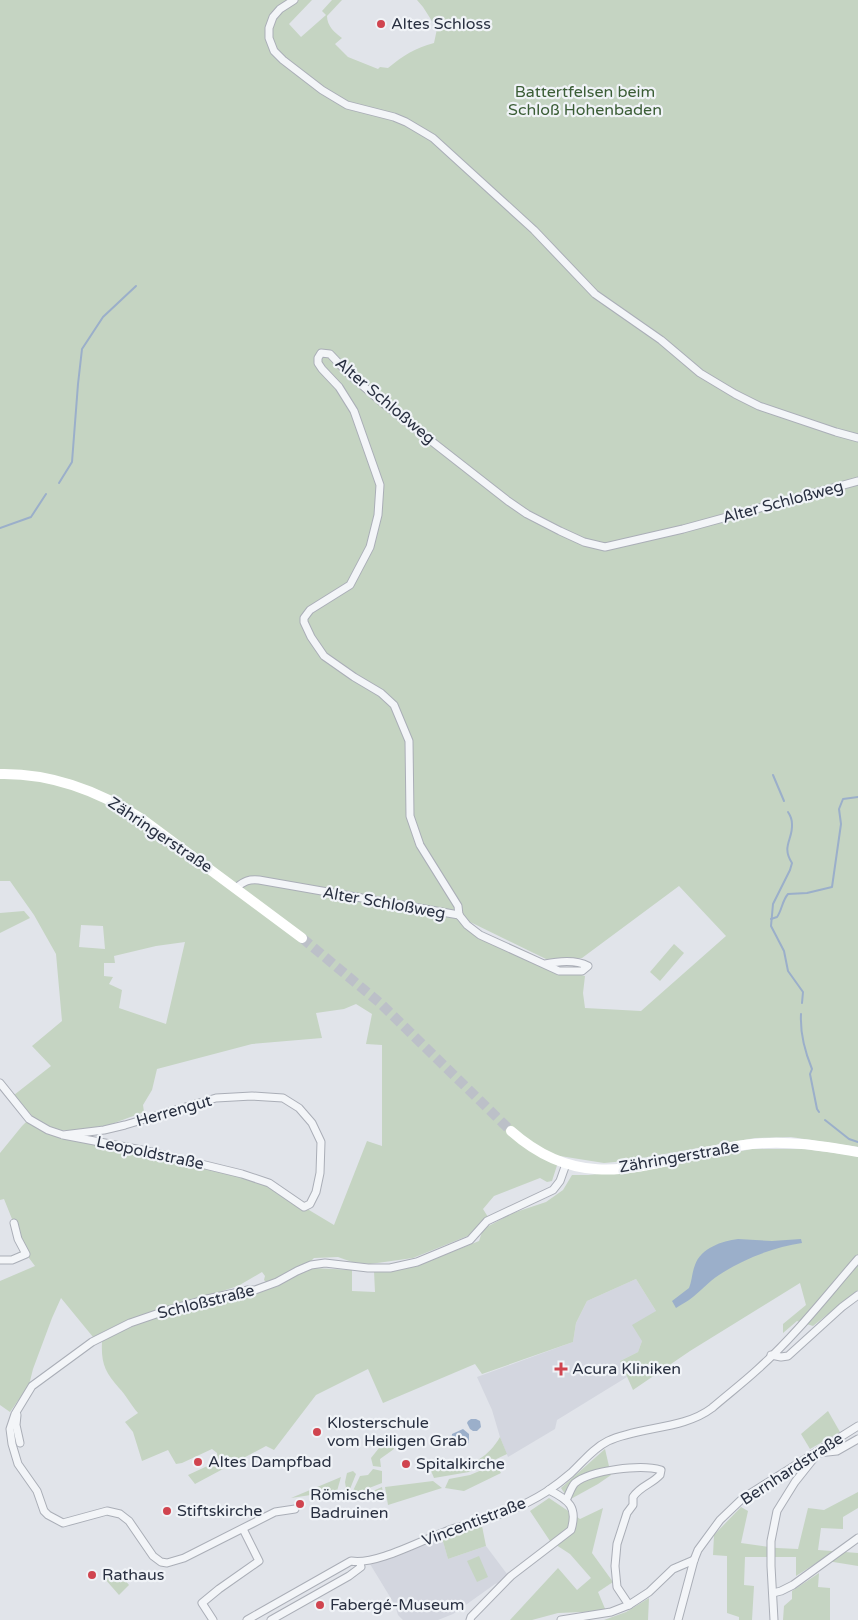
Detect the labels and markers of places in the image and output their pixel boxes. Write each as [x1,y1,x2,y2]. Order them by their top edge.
place label: Altes Schloss [391,14,491,34]
marker: Altes Schloss [375,18,387,30]
place label: Acura Kliniken [572,1359,681,1379]
marker: Acura Kliniken [554,1362,568,1376]
place label: Klosterschule vom Heiligen Grab [327,1413,467,1451]
marker: Klosterschule vom Heiligen Grab [311,1426,323,1438]
place label: Altes Dampfbad [208,1452,332,1472]
place label: Spitalkirche [416,1454,505,1474]
marker: Altes Dampfbad [192,1456,204,1468]
marker: Spitalkirche [400,1458,412,1470]
place label: Römische Badruinen [310,1485,389,1523]
marker: Römische Badruinen [294,1498,306,1510]
place label: Stiftskirche [177,1501,262,1521]
marker: Stiftskirche [161,1505,173,1517]
place label: Rathaus [102,1565,164,1585]
marker: Rathaus [86,1569,98,1581]
place label: Fabergé-Museum [330,1595,464,1615]
marker: Fabergé-Museum [314,1599,326,1611]

